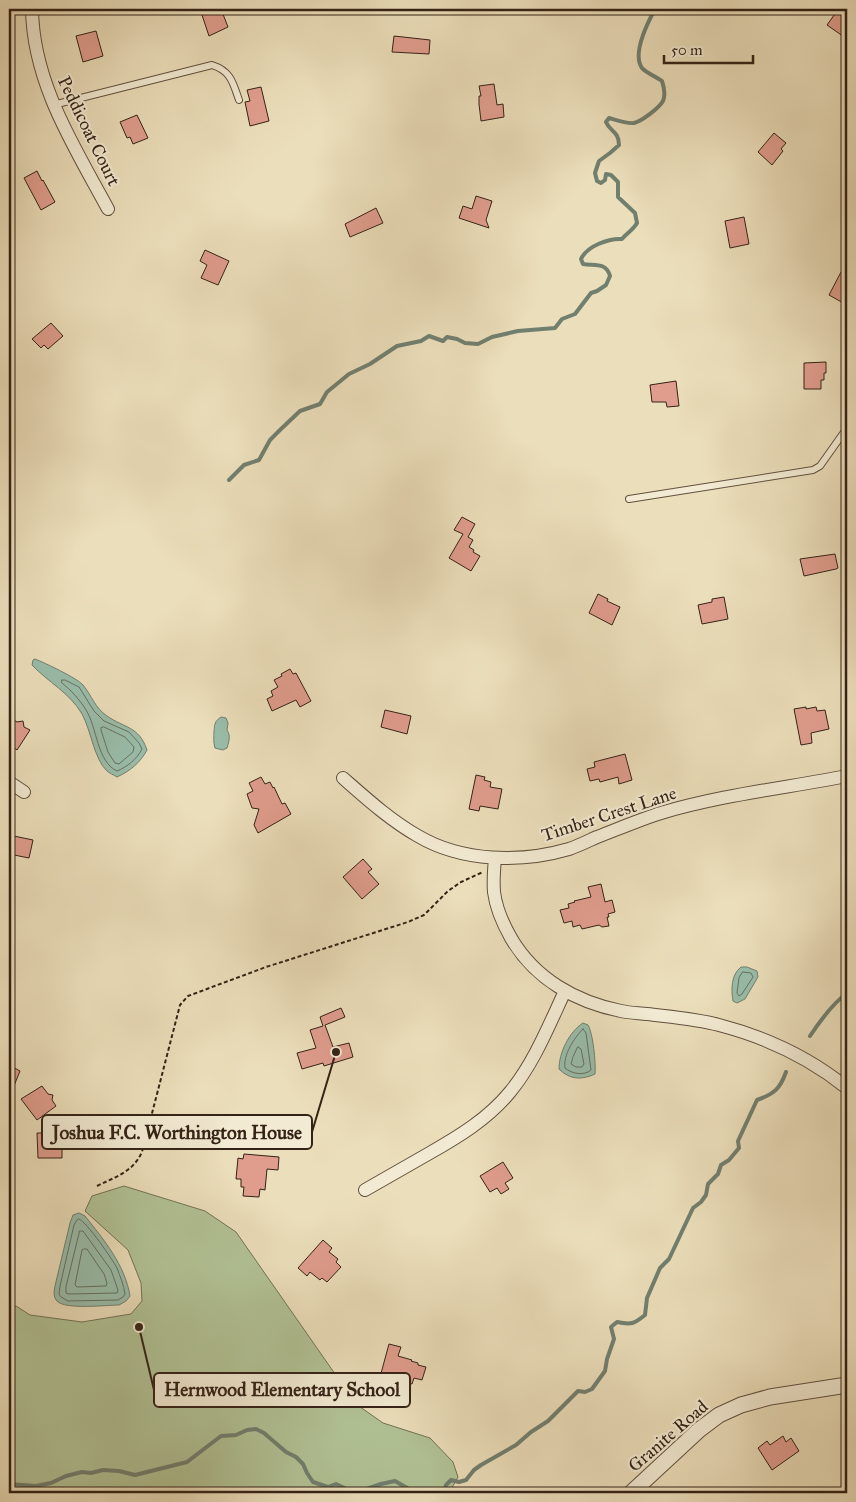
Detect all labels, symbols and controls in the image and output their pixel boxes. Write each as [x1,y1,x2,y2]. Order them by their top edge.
scale bar [664,32,752,64]
text: 50 m [671,41,703,59]
street label: Peddicoat Court [53,73,125,190]
street label: Timber Crest Lane [539,782,679,846]
callout: Joshua F.C. Worthington House [42,1115,312,1149]
text: Joshua F.C. Worthington House [49,1121,302,1145]
callout: Hernwood Elementary School [154,1373,410,1407]
text: Hernwood Elementary School [164,1378,401,1402]
street label: Granite Road [624,1395,712,1477]

